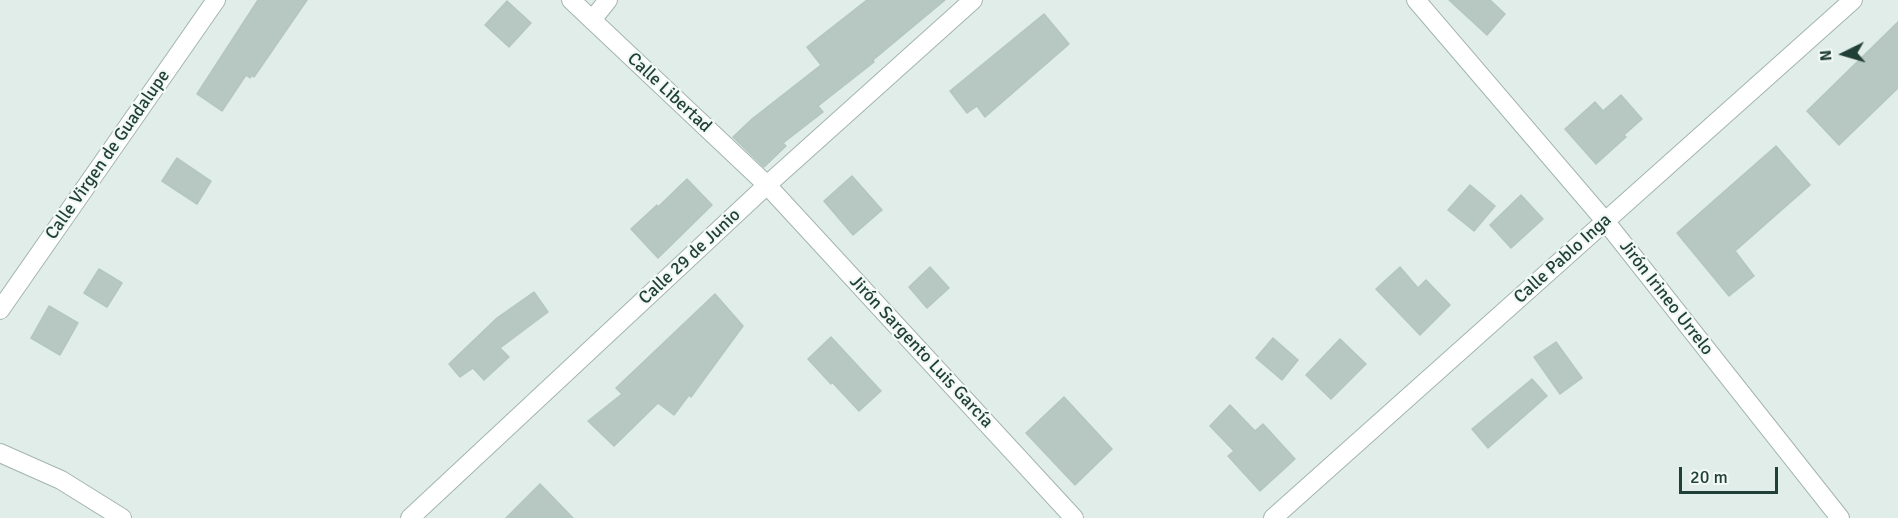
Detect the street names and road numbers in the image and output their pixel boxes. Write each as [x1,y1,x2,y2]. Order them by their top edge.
street label: Calle Libertad [622,48,716,138]
street label: Calle Virgen de Guadalupe [41,66,175,244]
street label: Calle 29 de Junio [635,204,745,310]
street label: Calle Pablo Inga [1510,210,1616,308]
street label: Jirón Irineo Urrelo [1614,236,1718,360]
street label: Jirón Sargento Luis García [845,271,997,433]

